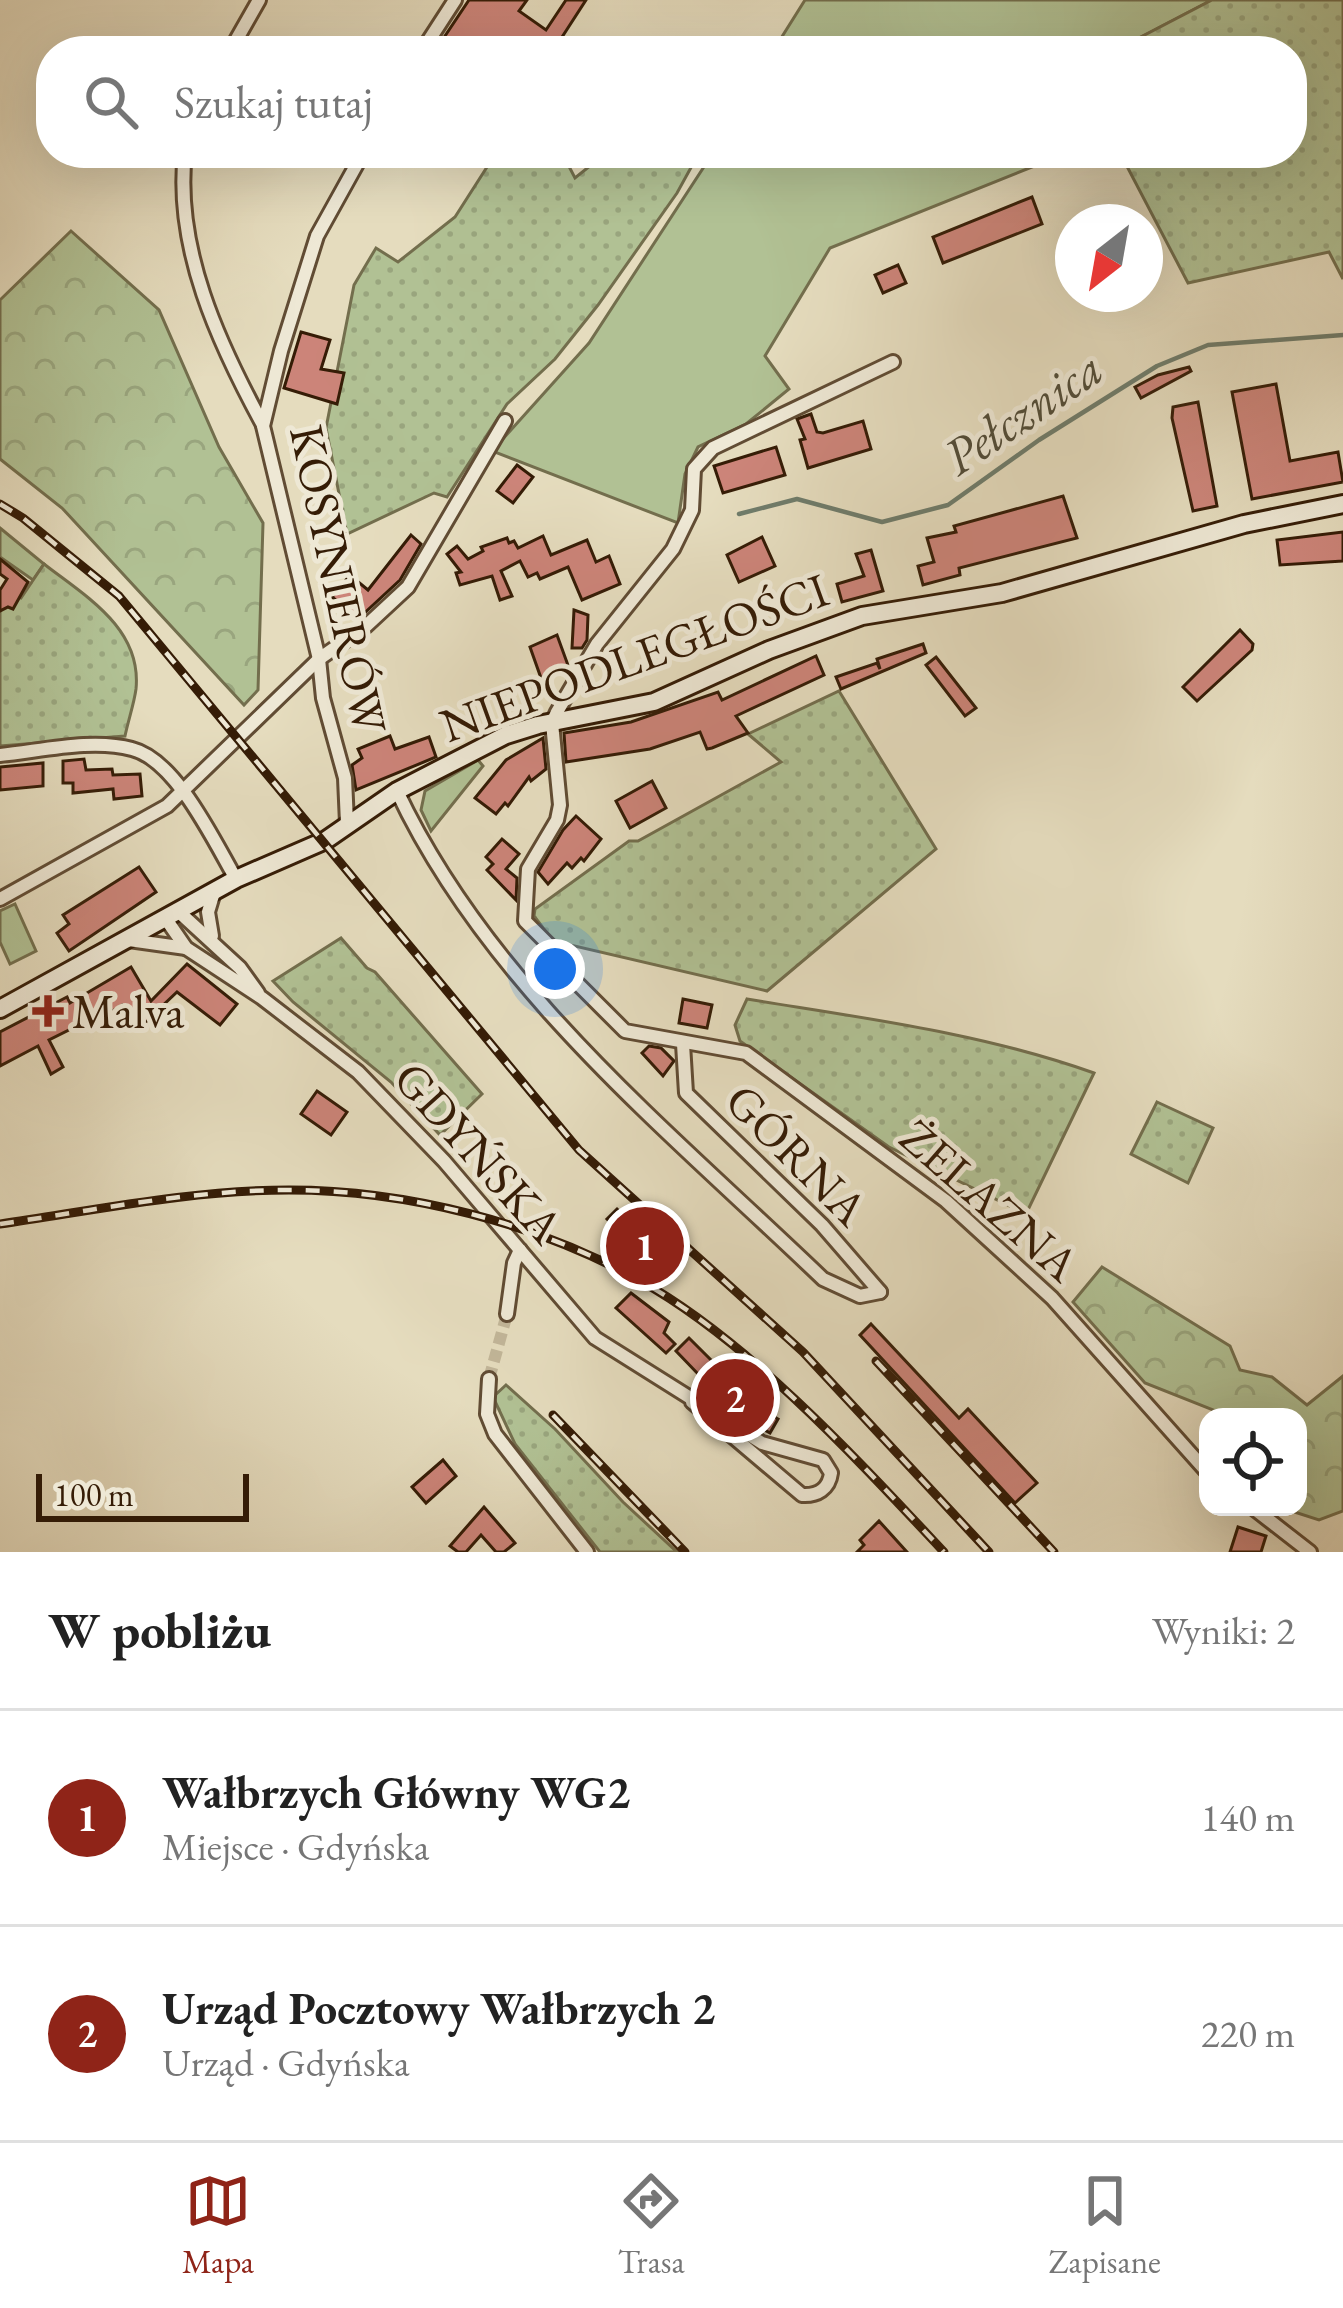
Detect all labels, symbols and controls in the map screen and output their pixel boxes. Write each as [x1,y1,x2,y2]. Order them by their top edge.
search box [36,36,1307,168]
icon: search [78,69,144,135]
text: Szukaj tutaj [174,73,373,131]
north arrow [1055,204,1163,312]
water label: Pełcznica [929,335,1115,489]
street label: KOSYNIERÓW [276,419,402,740]
street label: NIEPODLEGŁOŚCI [432,558,836,756]
your location [525,939,585,999]
place label: Malva [72,980,185,1042]
marker: Malva [35,998,61,1024]
street label: GDYŃSKA [381,1048,578,1257]
street label: GÓRNA [712,1069,882,1239]
street label: ŻELAZNA [888,1105,1093,1295]
pin: 1 [606,1201,684,1291]
pin: 2 [696,1353,774,1443]
map controls [1199,1408,1307,1516]
button: locate [1199,1408,1307,1516]
scale bar [36,1468,249,1521]
text: 100 m [54,1473,134,1516]
text: W pobliżu [48,1597,271,1663]
text: Wyniki: 2 [1152,1605,1295,1656]
text: Wałbrzych Główny WG2 [162,1763,630,1821]
text: 1 [77,1792,97,1843]
text: 140 m [1201,1792,1295,1843]
text: Miejsce · Gdyńska [162,1821,429,1872]
text: Urząd Pocztowy Wałbrzych 2 [162,1979,715,2037]
text: 2 [77,2008,97,2059]
text: 220 m [1201,2008,1295,2059]
text: Urząd · Gdyńska [162,2037,410,2088]
tab: Mapa [182,2168,254,2283]
tab: Trasa [618,2168,685,2283]
tab: Zapisane [1049,2168,1161,2283]

